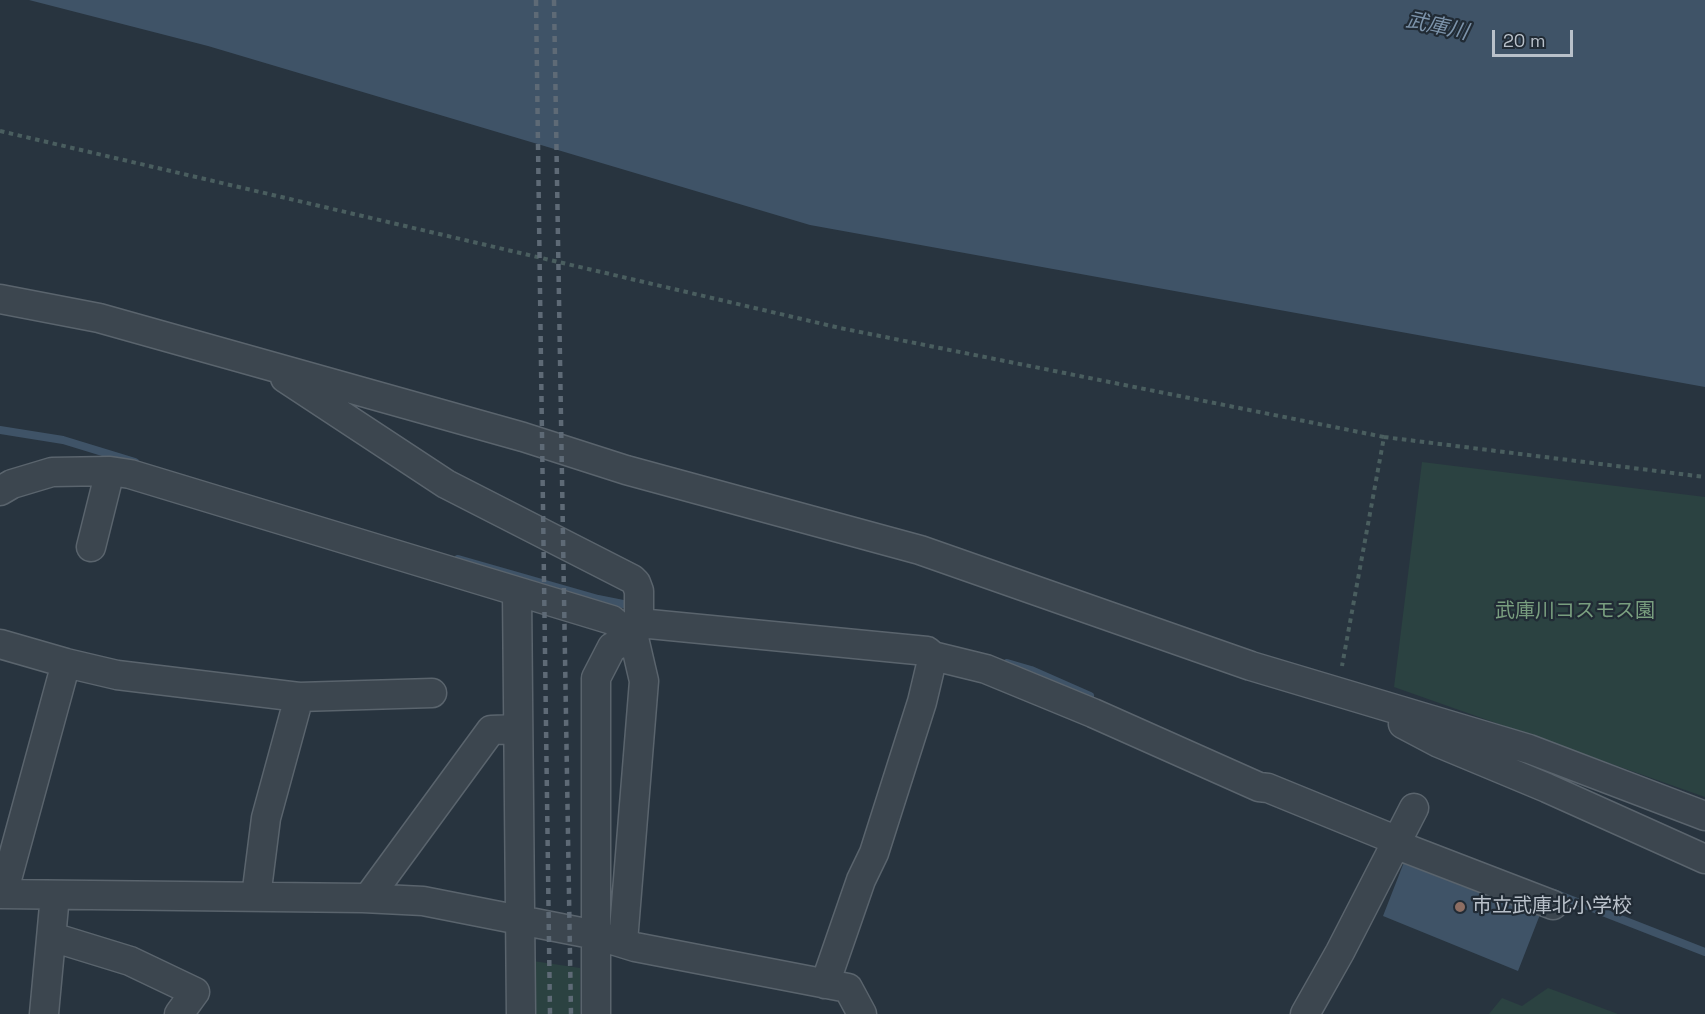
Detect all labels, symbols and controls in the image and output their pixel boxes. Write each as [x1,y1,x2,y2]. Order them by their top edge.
water label: 武庫川 [1404,8,1470,46]
scale bar [1495,18,1576,56]
text: 20 m [1503,29,1546,52]
park label: 武庫川コスモス園 [1495,600,1655,624]
place label: 市立武庫北小学校 [1472,895,1632,919]
marker: 市立武庫北小学校 [1453,900,1467,914]

